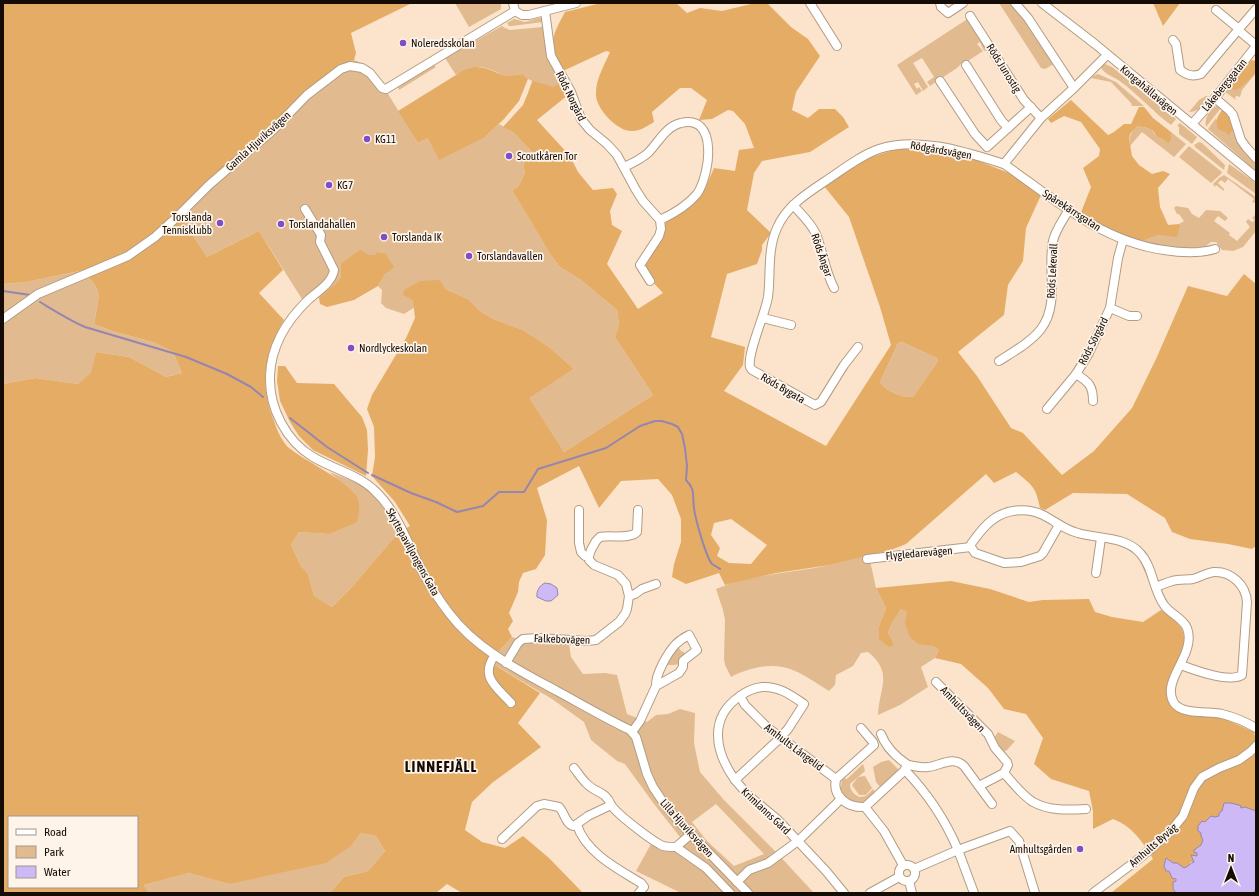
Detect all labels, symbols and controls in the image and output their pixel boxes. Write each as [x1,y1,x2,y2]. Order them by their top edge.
place label: Noleredsskolan [411,37,475,49]
marker: Noleredsskolan [398,38,408,48]
street label: Röds Junostig [984,42,1024,95]
street label: Låkebergsgatan [1199,56,1249,114]
street label: Kongahällavägen [1118,63,1180,117]
street label: Röds Norgård [554,69,588,123]
street label: Gamla Hjuviksvägen [223,109,293,173]
place label: KG11 [375,133,396,145]
marker: KG11 [362,134,372,144]
street label: Rödgårdsvägen [909,139,973,161]
place label: Scoutkåren Tor [517,150,578,162]
marker: Scoutkåren Tor [504,151,514,161]
place label: KG7 [337,179,353,191]
marker: KG7 [324,180,334,190]
street label: Spårekärrsgatan [1041,187,1103,233]
place label: Torslanda Tennisklubb [162,211,212,236]
marker: Torslanda Tennisklubb [215,218,225,228]
place label: Torslandahallen [289,218,356,230]
marker: Torslandahallen [276,219,286,229]
place label: Torslanda IK [392,231,442,243]
marker: Torslanda IK [379,232,389,242]
street label: Röds Ängar [809,232,835,279]
street label: Röds Lekevall [1045,243,1059,299]
place label: Torslandavallen [477,250,543,262]
marker: Torslandavallen [464,251,474,261]
street label: Röds Sörgård [1076,315,1110,367]
place label: Nordlyckeskolan [359,342,427,354]
marker: Nordlyckeskolan [346,343,356,353]
street label: Röds Bygata [759,371,807,405]
street label: Skyttepaviljongens Gata [384,506,442,598]
street label: Flygledarevägen [885,544,953,562]
street label: Falkebovägen [534,632,590,646]
street label: Amhultsvägen [938,684,988,734]
street label: Amhults Långelid [762,721,826,773]
district label: LINNEFJÄLL [405,758,477,775]
street label: Krimlanns Gård [739,785,793,837]
street label: Lilla Hjuviksvägen [658,797,716,859]
legend [8,816,138,888]
street label: Amhults Byväg [1127,821,1180,869]
text: Road [44,825,67,839]
place label: Amhultsgården [1010,843,1072,855]
marker: Amhultsgården [1075,844,1085,854]
text: Park [44,845,65,859]
north arrow [1211,848,1251,888]
text: N [1228,852,1234,864]
text: Water [44,865,71,879]

